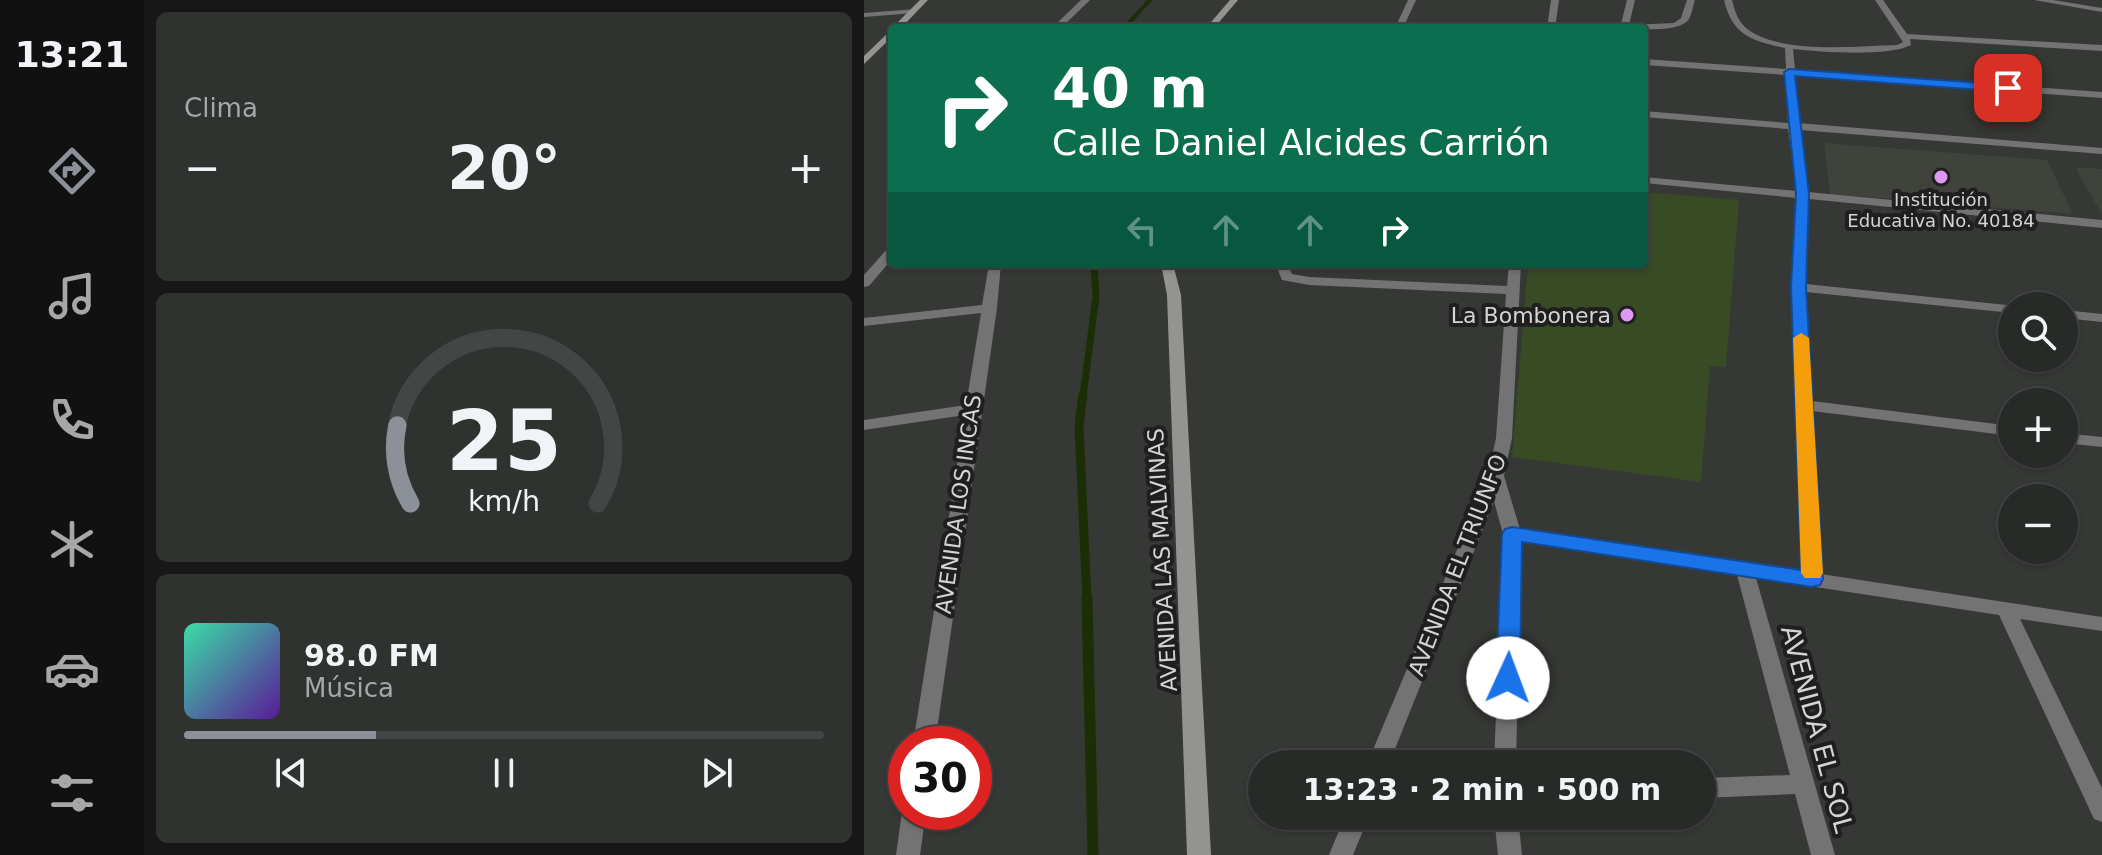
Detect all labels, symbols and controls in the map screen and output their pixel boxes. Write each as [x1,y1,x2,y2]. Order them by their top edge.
text: 13:21 [15,34,129,75]
pin [1974,54,2042,122]
text: 40 m [1052,55,1208,120]
icon: right [920,56,1024,160]
icon: arrive [1986,66,2030,110]
text: Clima [184,93,258,123]
text: Calle Daniel Alcides Carrión [1052,122,1550,163]
text: 20° [447,133,561,203]
text: − [184,142,221,193]
text: + [787,142,824,193]
icon: directions [44,143,100,199]
marker: Institución Educativa No. 40184 [1932,168,1950,186]
place label: Institución Educativa No. 40184 [1847,189,2035,231]
icon: left [1120,208,1164,252]
icon: ahead [1204,208,1248,252]
icon: ahead [1288,208,1332,252]
icon: right [1372,208,1416,252]
icon: music [44,268,100,324]
map controls [1998,292,2078,564]
button: search [1998,292,2078,372]
place label: La Bombonera [1451,303,1611,328]
marker: La Bombonera [1618,306,1636,324]
button: + [1998,388,2078,468]
icon: phone [44,392,100,448]
text: 25 [446,392,562,489]
street label: AVENIDA LOS INCAS [931,393,986,615]
street label: AVENIDA LAS MALVINAS [1143,428,1182,692]
street label: AVENIDA EL TRIUNFO [1404,451,1511,679]
text: km/h [468,484,540,518]
button: − [1998,484,2078,564]
icon: climate [44,516,100,572]
street label: AVENIDA EL SOL [1775,622,1859,837]
position arrow [1466,636,1550,720]
text: 98.0 FM [304,638,439,673]
icon: car [44,641,100,697]
text: Música [304,673,394,703]
speed limit sign: 30 [888,726,992,830]
icon: previous [269,751,313,795]
icon: pause [482,751,526,795]
icon: next [695,751,739,795]
icon: filters [44,765,100,821]
text: 13:23 · 2 min · 500 m [1303,772,1661,807]

